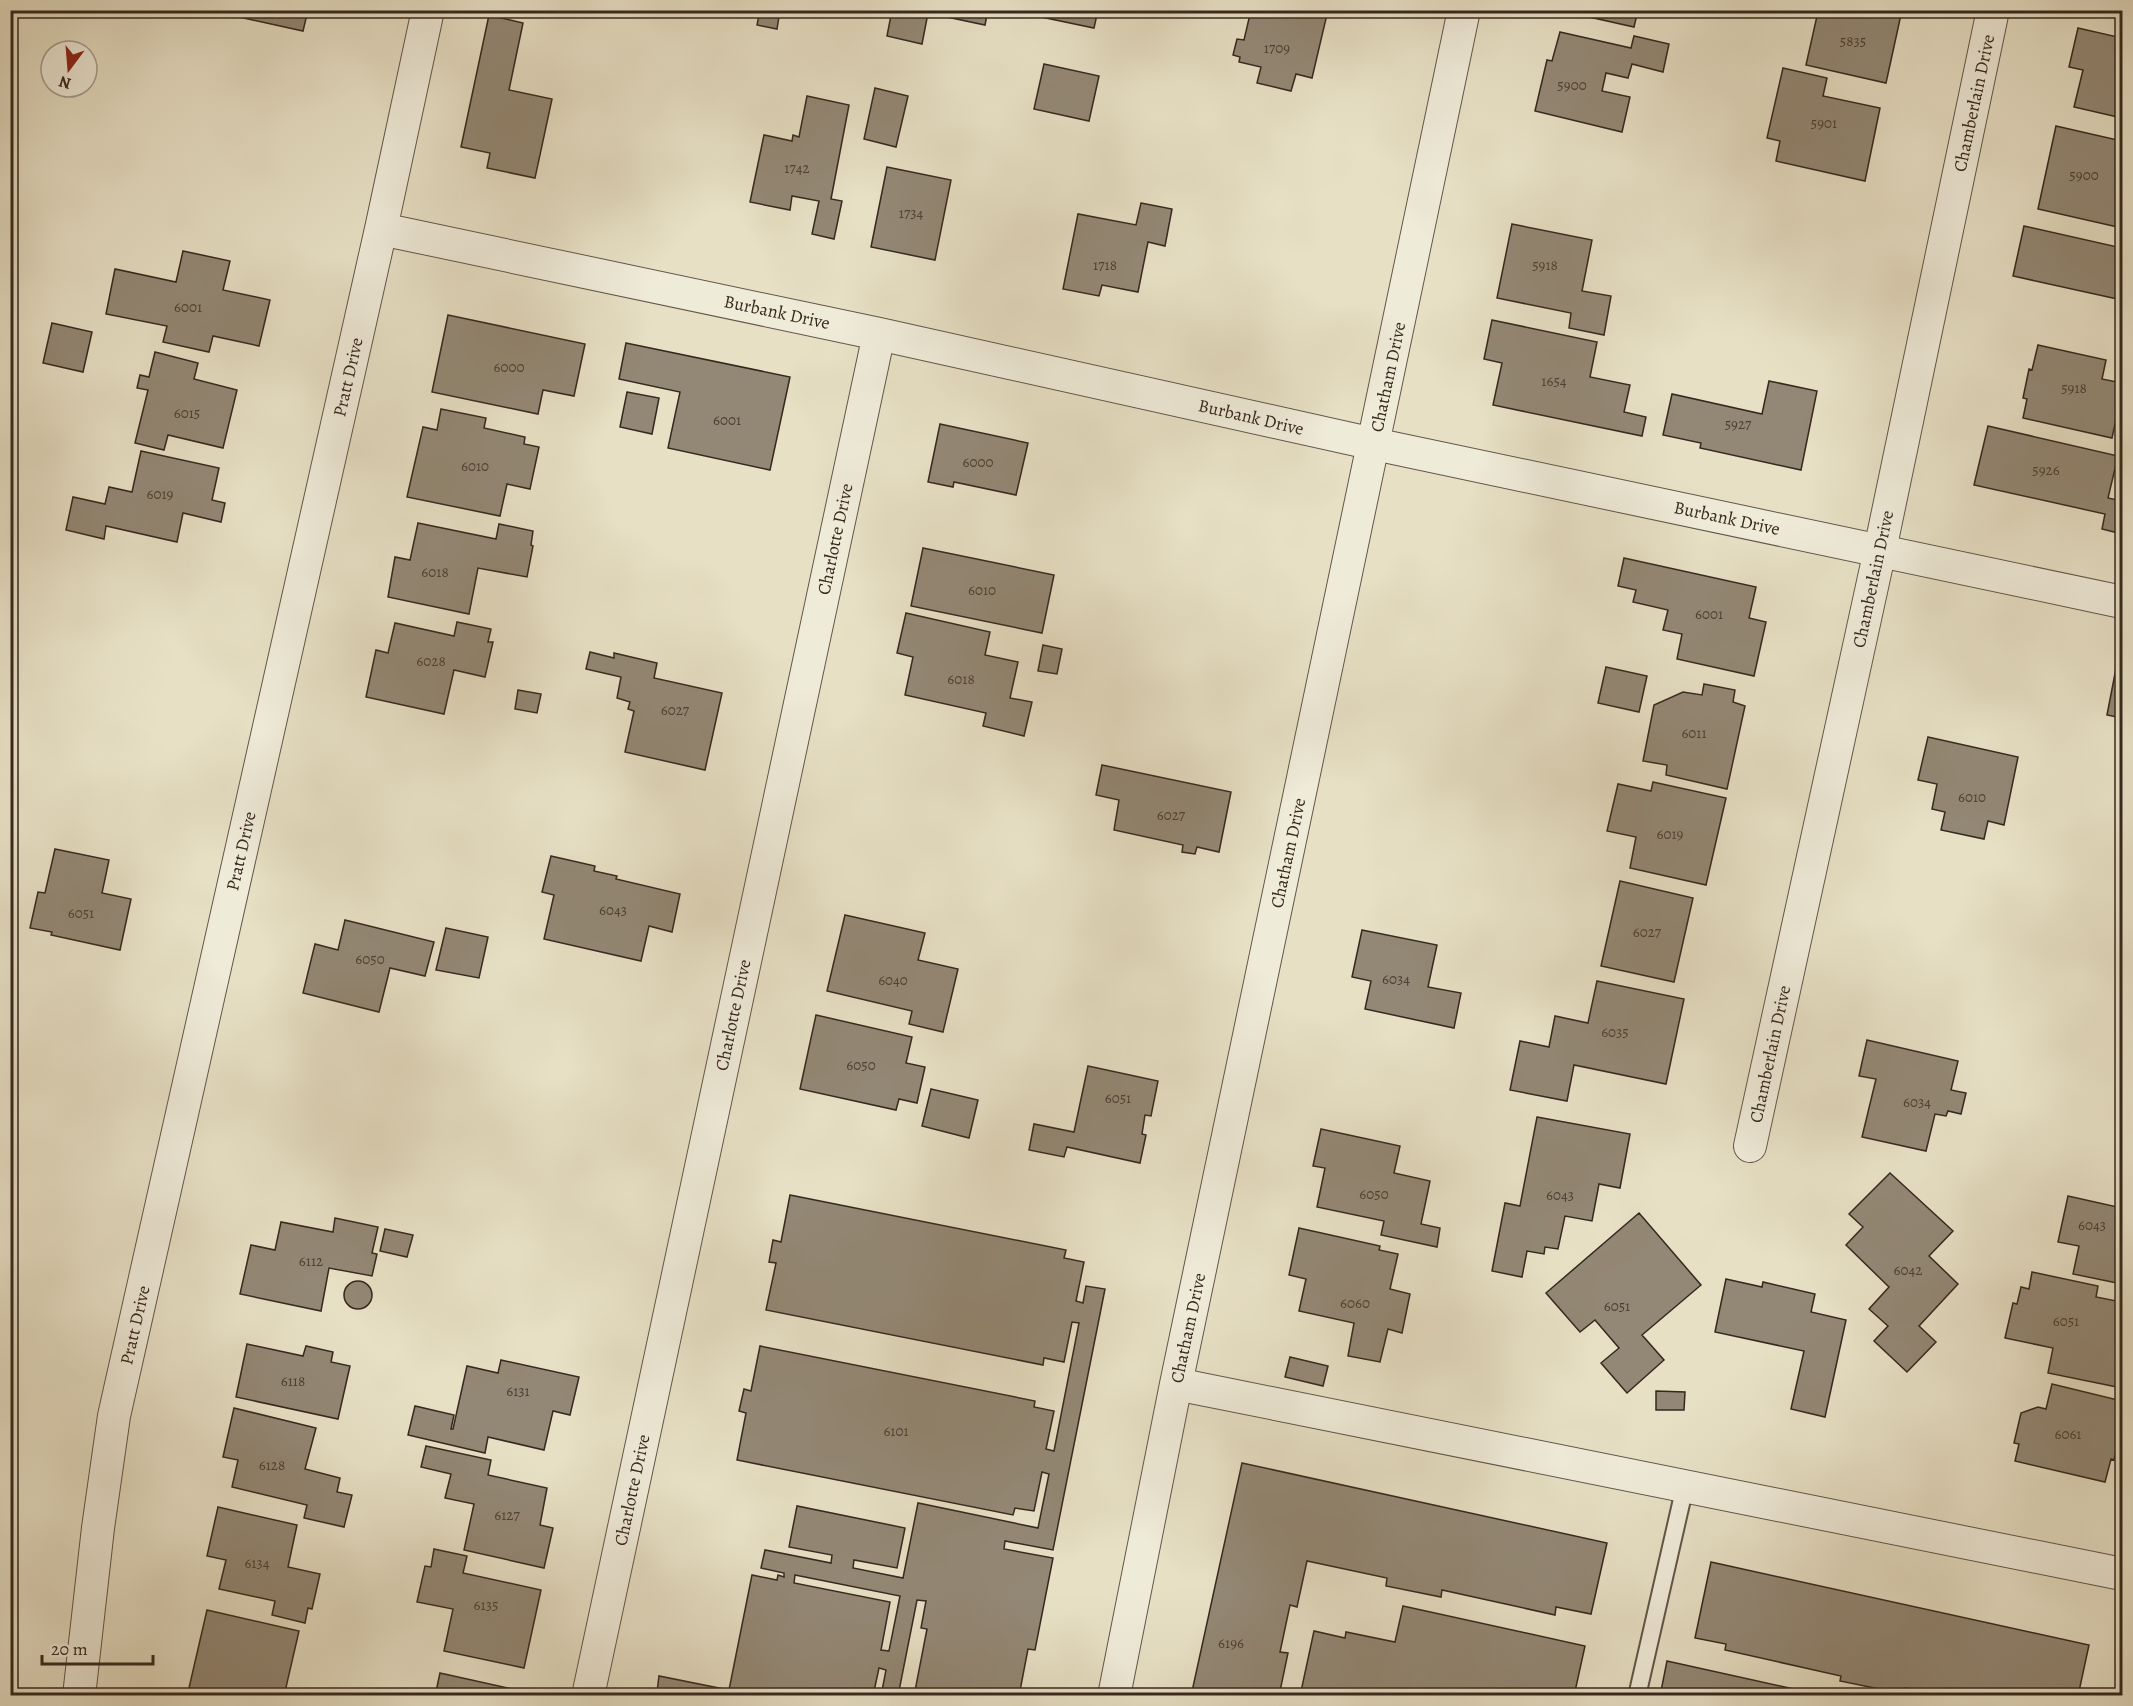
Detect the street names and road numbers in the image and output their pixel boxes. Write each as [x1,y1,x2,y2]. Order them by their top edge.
street label: Chamberlain Drive [1948,32,2000,174]
street label: Burbank Drive [722,289,832,335]
street label: Chatham Drive [1365,320,1411,434]
street label: Pratt Drive [327,335,369,419]
street label: Burbank Drive [1196,393,1306,441]
street label: Charlotte Drive [811,481,859,597]
street label: Burbank Drive [1672,495,1782,541]
street label: Chamberlain Drive [1847,508,1899,650]
street label: Chatham Drive [1265,796,1311,910]
street label: Pratt Drive [220,809,262,893]
street label: Charlotte Drive [709,957,757,1073]
street label: Chamberlain Drive [1744,983,1796,1125]
street label: Chatham Drive [1165,1271,1211,1385]
street label: Pratt Drive [114,1283,156,1367]
street label: Charlotte Drive [608,1432,656,1548]

